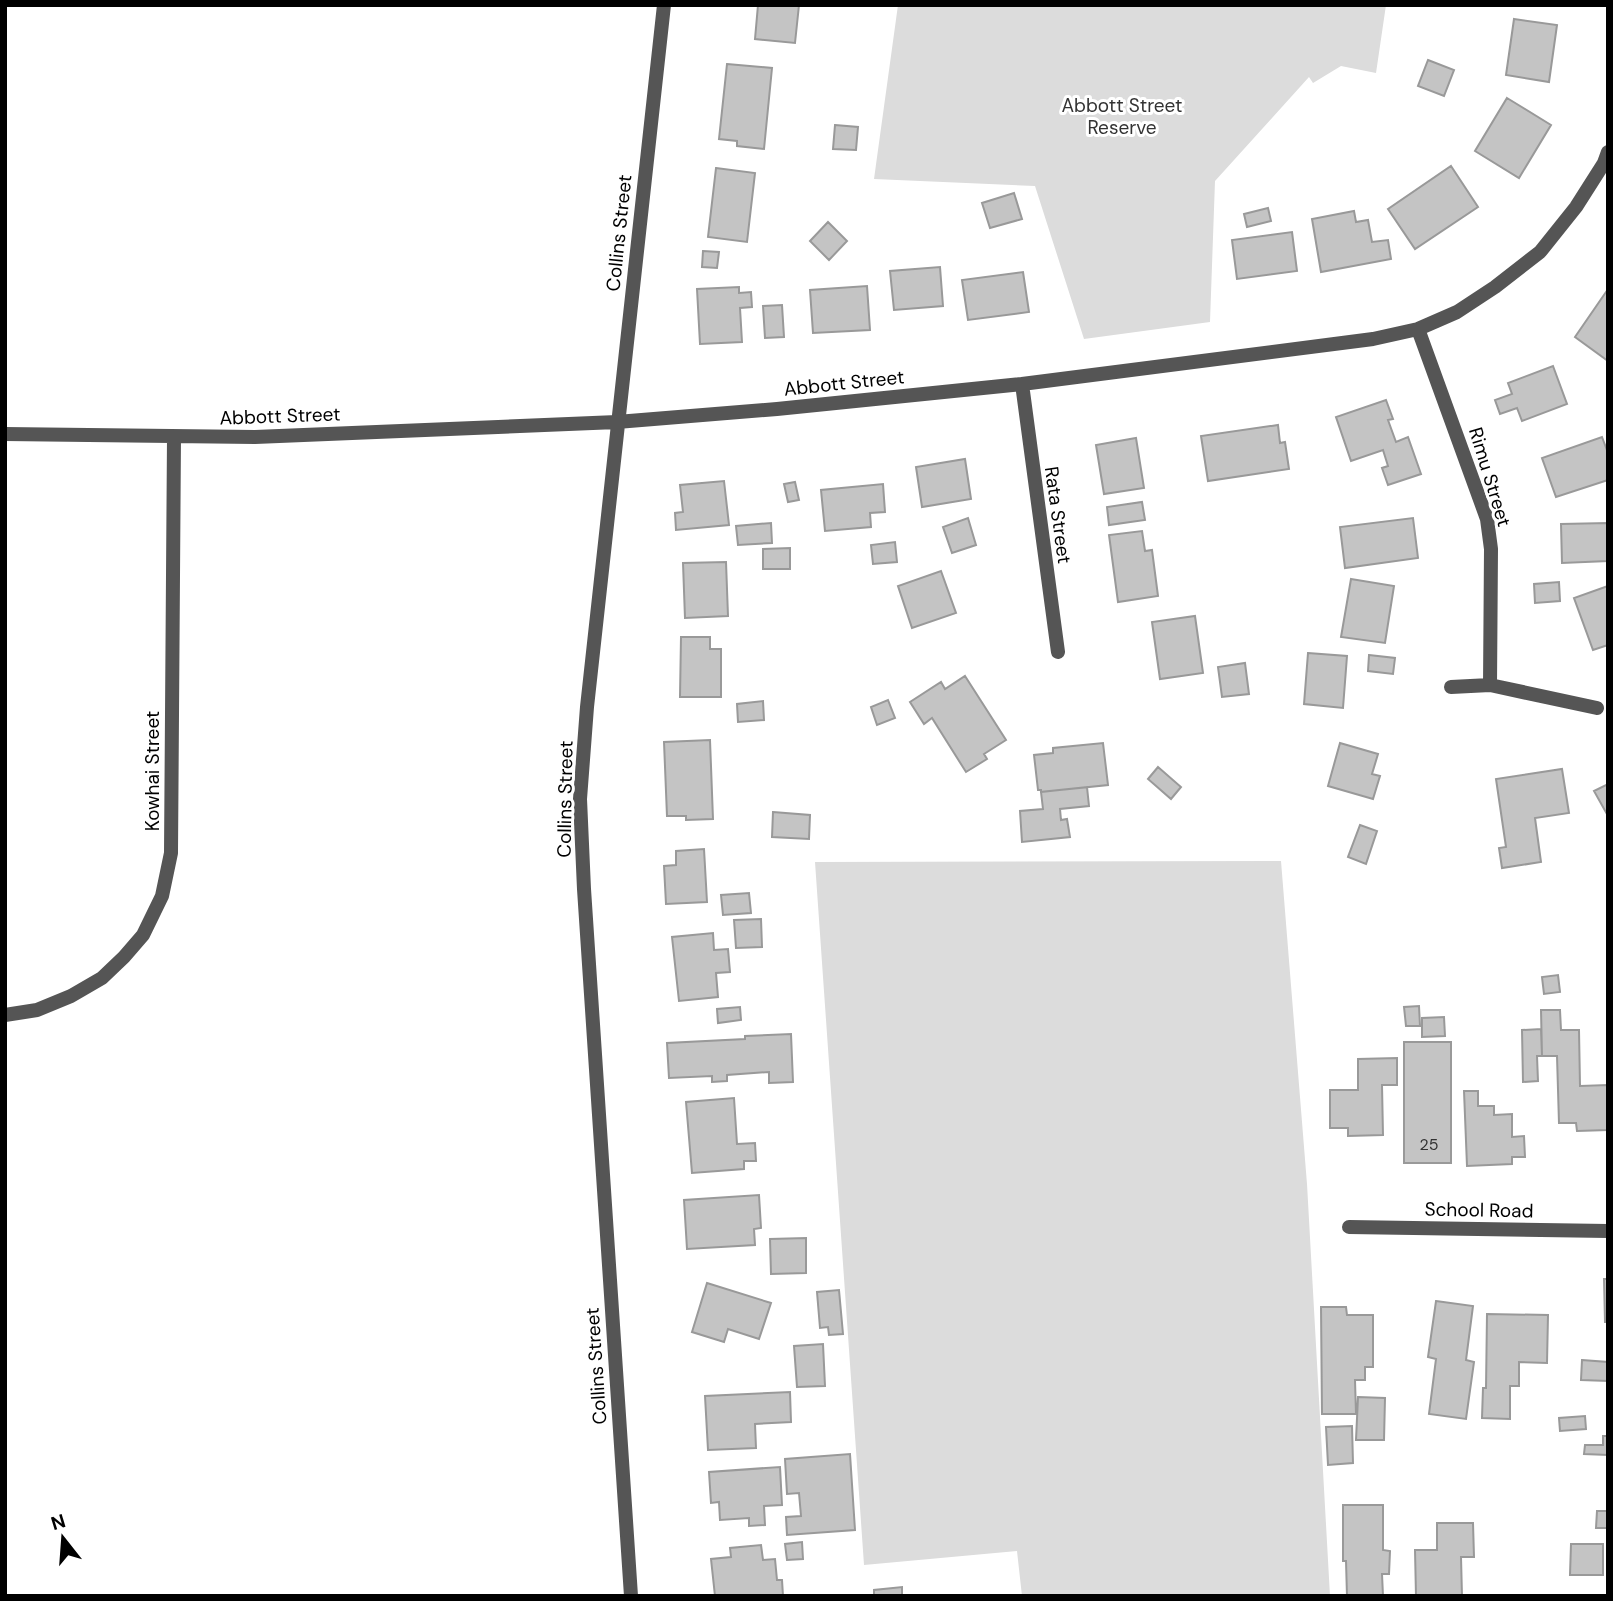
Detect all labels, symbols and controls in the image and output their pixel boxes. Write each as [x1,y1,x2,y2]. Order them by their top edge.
park label: Abbott Street Reserve [1061,93,1183,140]
street label: Collins Street [600,173,638,293]
street label: Abbott Street [782,364,906,402]
street label: Abbott Street [219,401,341,431]
street label: Rimu Street [1463,424,1517,530]
street label: Rata Street [1039,465,1077,565]
street label: Kowhai Street [140,711,165,831]
street label: Collins Street [551,740,579,858]
house number: 25 [1420,1134,1438,1155]
street label: School Road [1424,1197,1534,1223]
street label: Collins Street [579,1307,613,1425]
north arrow [28,1503,98,1573]
text: N [48,1508,68,1536]

